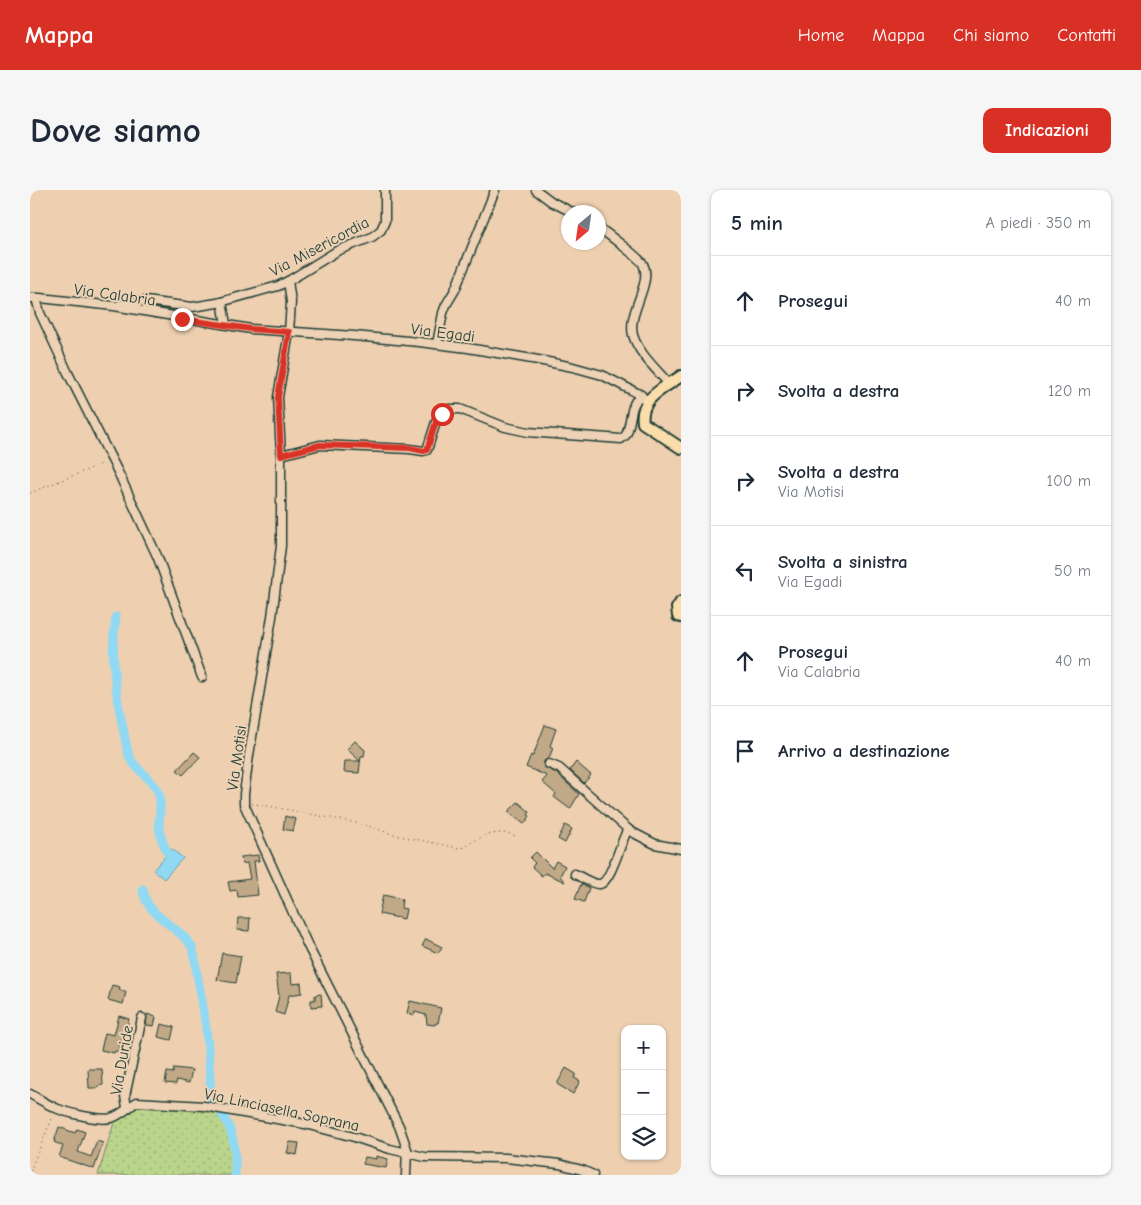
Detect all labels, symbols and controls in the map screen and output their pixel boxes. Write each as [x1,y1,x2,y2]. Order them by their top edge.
text: Mappa [25,21,94,49]
text: Home [798,25,844,46]
text: Mappa [872,25,925,46]
text: Chi siamo [953,25,1029,46]
text: Contatti [1057,25,1116,46]
button: Indicazioni [983,108,1111,153]
text: Dove siamo [30,110,201,151]
north arrow [561,205,606,250]
text: 5 min [731,211,783,235]
street label: Via Misericordia [267,213,372,281]
text: A piedi · 350 m [986,214,1091,232]
street label: Via Calabria [73,280,157,310]
icon: ahead [731,287,759,315]
text: Prosegui [778,290,848,312]
text: 40 m [1055,292,1091,310]
route end [171,308,194,331]
street label: Via Egadi [410,320,476,346]
icon: right [731,377,759,405]
text: Svolta a destra [778,380,899,402]
text: 120 m [1048,382,1091,400]
route start [431,403,454,426]
text: Svolta a destra [778,461,899,483]
icon: right [731,467,759,495]
text: 100 m [1047,472,1091,490]
text: Via Motisi [778,483,844,501]
text: Svolta a sinistra [778,551,908,573]
icon: left [731,557,759,585]
text: 50 m [1054,562,1091,580]
text: Via Egadi [778,573,842,591]
text: Prosegui [778,641,848,663]
icon: ahead [731,647,759,675]
text: 40 m [1055,652,1091,670]
text: Via Calabria [778,663,860,681]
street label: Via Motisi [223,724,250,792]
icon: arrive [731,737,759,765]
text: Arrivo a destinazione [778,740,950,762]
street label: Via Duride [107,1024,137,1096]
map controls [621,1025,666,1160]
button: + [621,1025,666,1070]
button: − [621,1070,666,1115]
street label: Via Linciasella Soprana [202,1085,361,1135]
button: layers [621,1115,666,1160]

